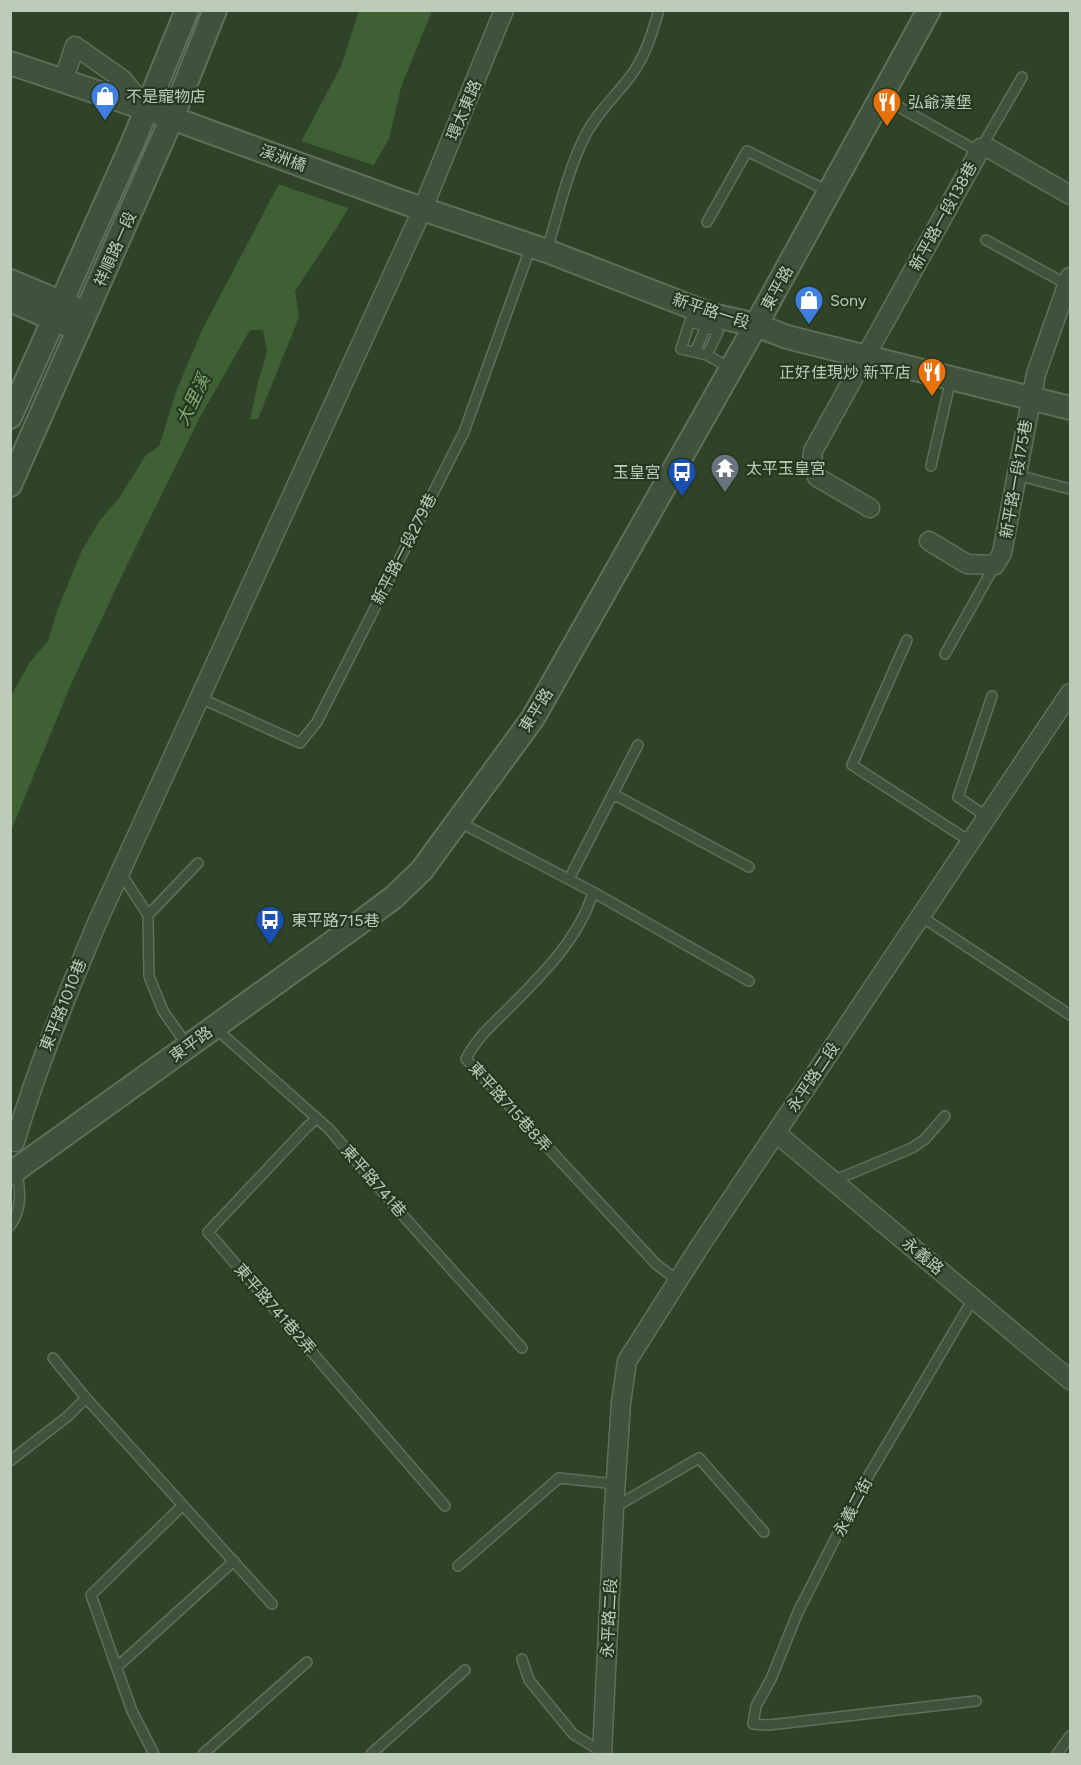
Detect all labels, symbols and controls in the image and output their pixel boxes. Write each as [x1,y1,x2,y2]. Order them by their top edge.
street label: 環太東路 [443,77,485,143]
shop icon: 不是寵物店 [89,80,121,122]
restaurant icon: 弘爺漢堡 [871,86,903,128]
place label: 不是寵物店 [126,87,206,106]
place label: 弘爺漢堡 [908,93,972,112]
street label: 溪洲橋 [257,141,309,175]
street label: 新平路一段138巷 [905,158,981,274]
street label: 祥順路一段 [90,209,140,289]
street label: 東平路 [757,262,797,314]
shop icon: Sony [793,284,825,326]
street label: 新平路一段 [670,290,752,332]
place label: Sony [830,291,867,310]
restaurant icon: 正好佳現炒 新平店 [916,356,948,398]
place label: 正好佳現炒 新平店 [779,363,911,382]
water label: 大里溪 [171,368,216,429]
street label: 新平路一段175巷 [996,418,1036,540]
temple icon: 太平玉皇宮 [709,452,741,494]
bus stop icon: 玉皇宮 [666,456,698,498]
place label: 太平玉皇宮 [746,459,826,478]
place label: 玉皇宮 [613,463,661,482]
street label: 新平路一段279巷 [368,490,440,608]
street label: 東平路 [515,685,557,735]
bus stop icon: 東平路715巷 [254,904,286,946]
place label: 東平路715巷 [291,911,379,930]
street label: 東平路1010巷 [36,956,90,1054]
street label: 東平路 [166,1022,216,1066]
street label: 永平路二段 [783,1039,843,1115]
street label: 東平路715巷8弄 [465,1058,555,1156]
street label: 東平路741巷 [338,1141,410,1221]
street label: 永義路 [899,1233,947,1279]
street label: 東平路741巷2弄 [230,1260,320,1358]
street label: 永義二街 [830,1474,876,1540]
street label: 永平路二段 [597,1578,621,1658]

